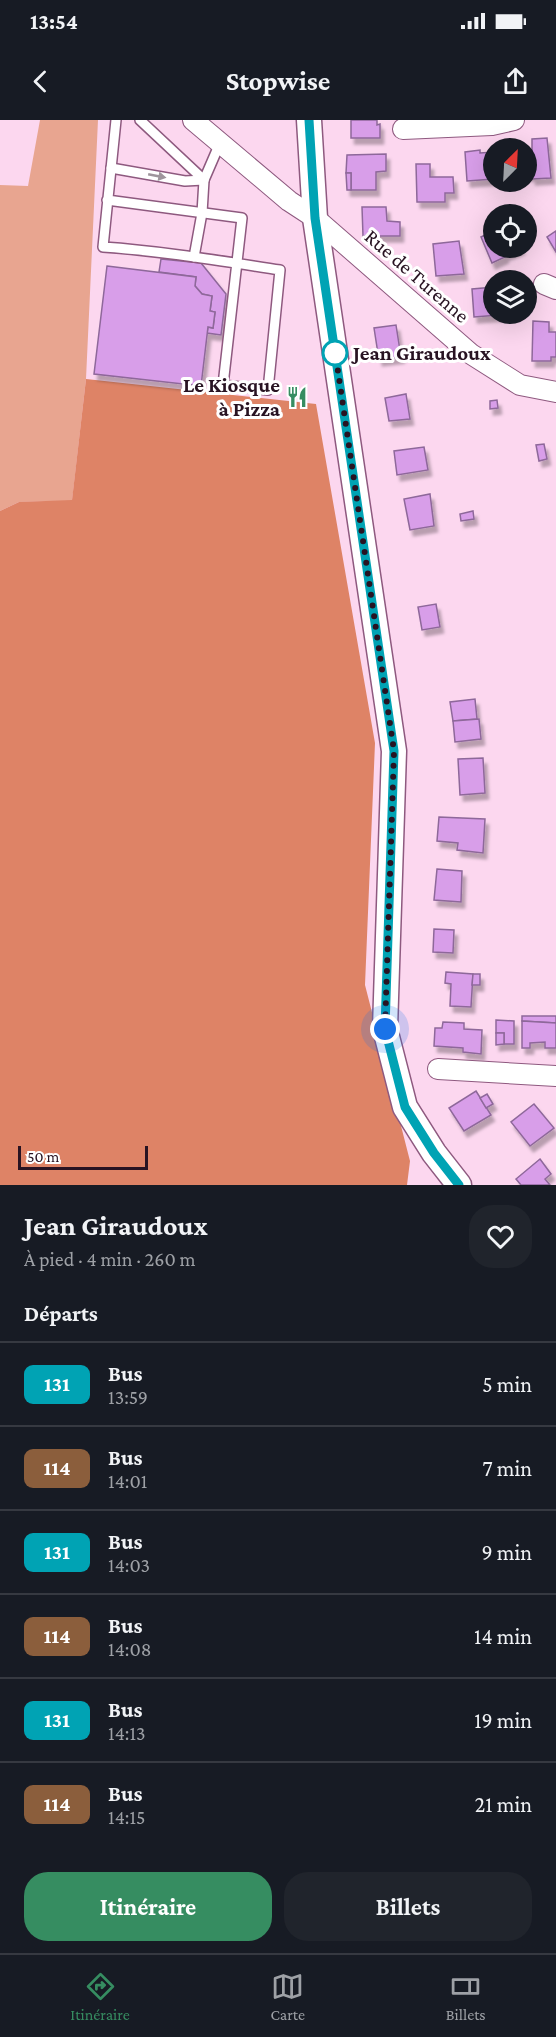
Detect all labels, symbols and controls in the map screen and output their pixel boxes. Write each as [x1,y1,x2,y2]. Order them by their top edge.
text: 13:54 [30,9,78,34]
icon: back [24,65,57,98]
icon: share [499,65,532,98]
text: Stopwise [226,66,330,96]
north arrow [483,138,537,192]
map controls [483,138,537,324]
one-way arrow [148,172,167,181]
button: locate [483,204,537,258]
street label: Rue de Turenne [360,224,474,328]
button: layers [483,270,537,324]
marker: Jean Giraudoux [322,340,348,366]
place label: Jean Giraudoux [351,341,491,365]
place label: Le Kiosque à Pizza [183,373,281,421]
restaurant icon: Le Kiosque à Pizza [285,385,309,409]
your location [370,1014,400,1044]
scale bar [18,1143,148,1170]
text: 50 m [27,1148,59,1165]
button: heart [469,1205,532,1268]
text: Jean Giraudoux [24,1210,208,1241]
text: À pied · 4 min · 260 m [24,1248,196,1270]
text: Départs [24,1301,98,1326]
text: Bus [108,1361,142,1386]
text: 131 [44,1372,70,1396]
text: 5 min [482,1372,532,1397]
text: 13:59 [108,1386,148,1408]
text: Bus [108,1445,142,1470]
text: 114 [43,1456,71,1480]
text: 7 min [482,1456,532,1481]
text: 14:01 [108,1470,147,1492]
text: Bus [108,1529,142,1554]
text: 131 [44,1540,70,1564]
text: 9 min [481,1540,532,1565]
text: 14:03 [108,1554,150,1576]
text: Bus [108,1613,142,1638]
text: 114 [43,1624,71,1648]
text: 14 min [474,1624,532,1649]
text: 14:08 [108,1638,152,1660]
text: Bus [108,1697,142,1722]
text: 131 [44,1708,70,1732]
text: 19 min [474,1708,532,1733]
text: 14:13 [108,1722,146,1744]
text: Bus [108,1781,142,1806]
text: 114 [43,1792,71,1816]
text: 21 min [475,1792,532,1817]
text: 14:15 [108,1806,146,1828]
button: Itinéraire [24,1872,272,1941]
button: Billets [284,1872,532,1941]
tab: Itinéraire [70,1970,130,2023]
tab: Carte [270,1970,305,2023]
tab: Billets [446,1970,486,2023]

